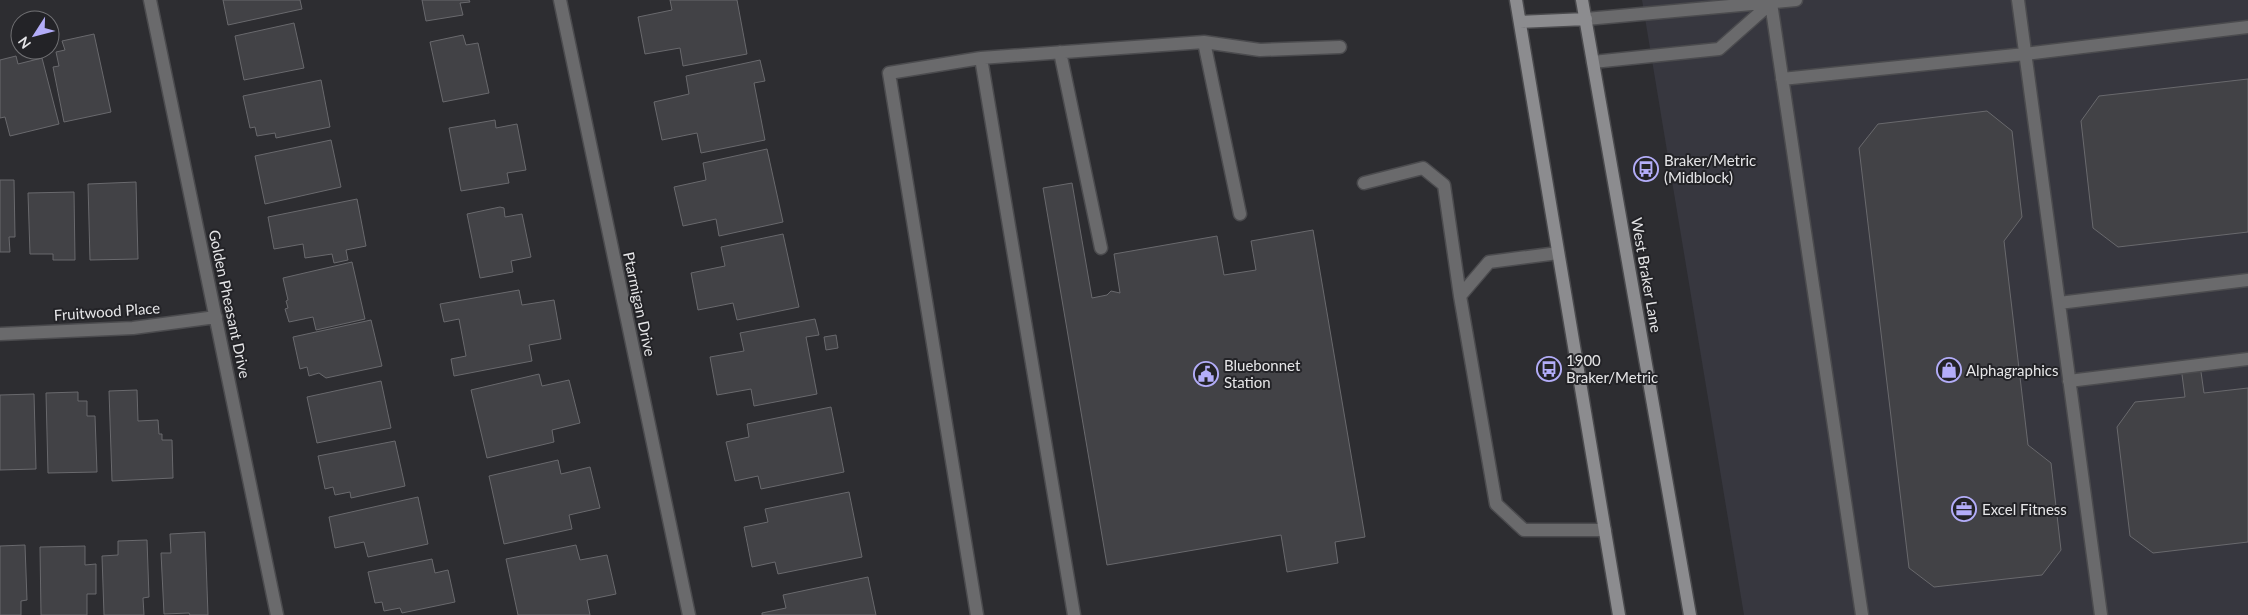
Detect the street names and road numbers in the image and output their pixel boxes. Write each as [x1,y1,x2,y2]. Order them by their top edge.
street label: West Braker Lane [1628,216,1666,334]
street label: Golden Pheasant Drive [205,228,255,380]
street label: Ptarmigan Drive [620,250,660,358]
street label: Fruitwood Place [53,298,161,324]

